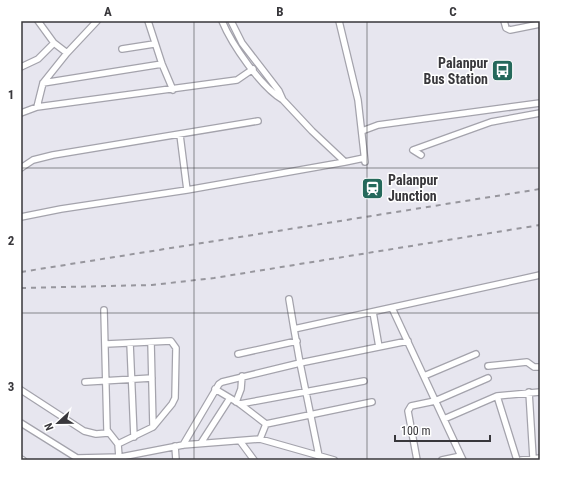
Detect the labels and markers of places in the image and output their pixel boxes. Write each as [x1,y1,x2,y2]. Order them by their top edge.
place label: Palanpur Bus Station [424,55,488,87]
bus stop icon: Palanpur Bus Station [490,58,516,84]
place label: Palanpur Junction [388,172,438,204]
station icon: Palanpur Junction [360,175,386,201]

